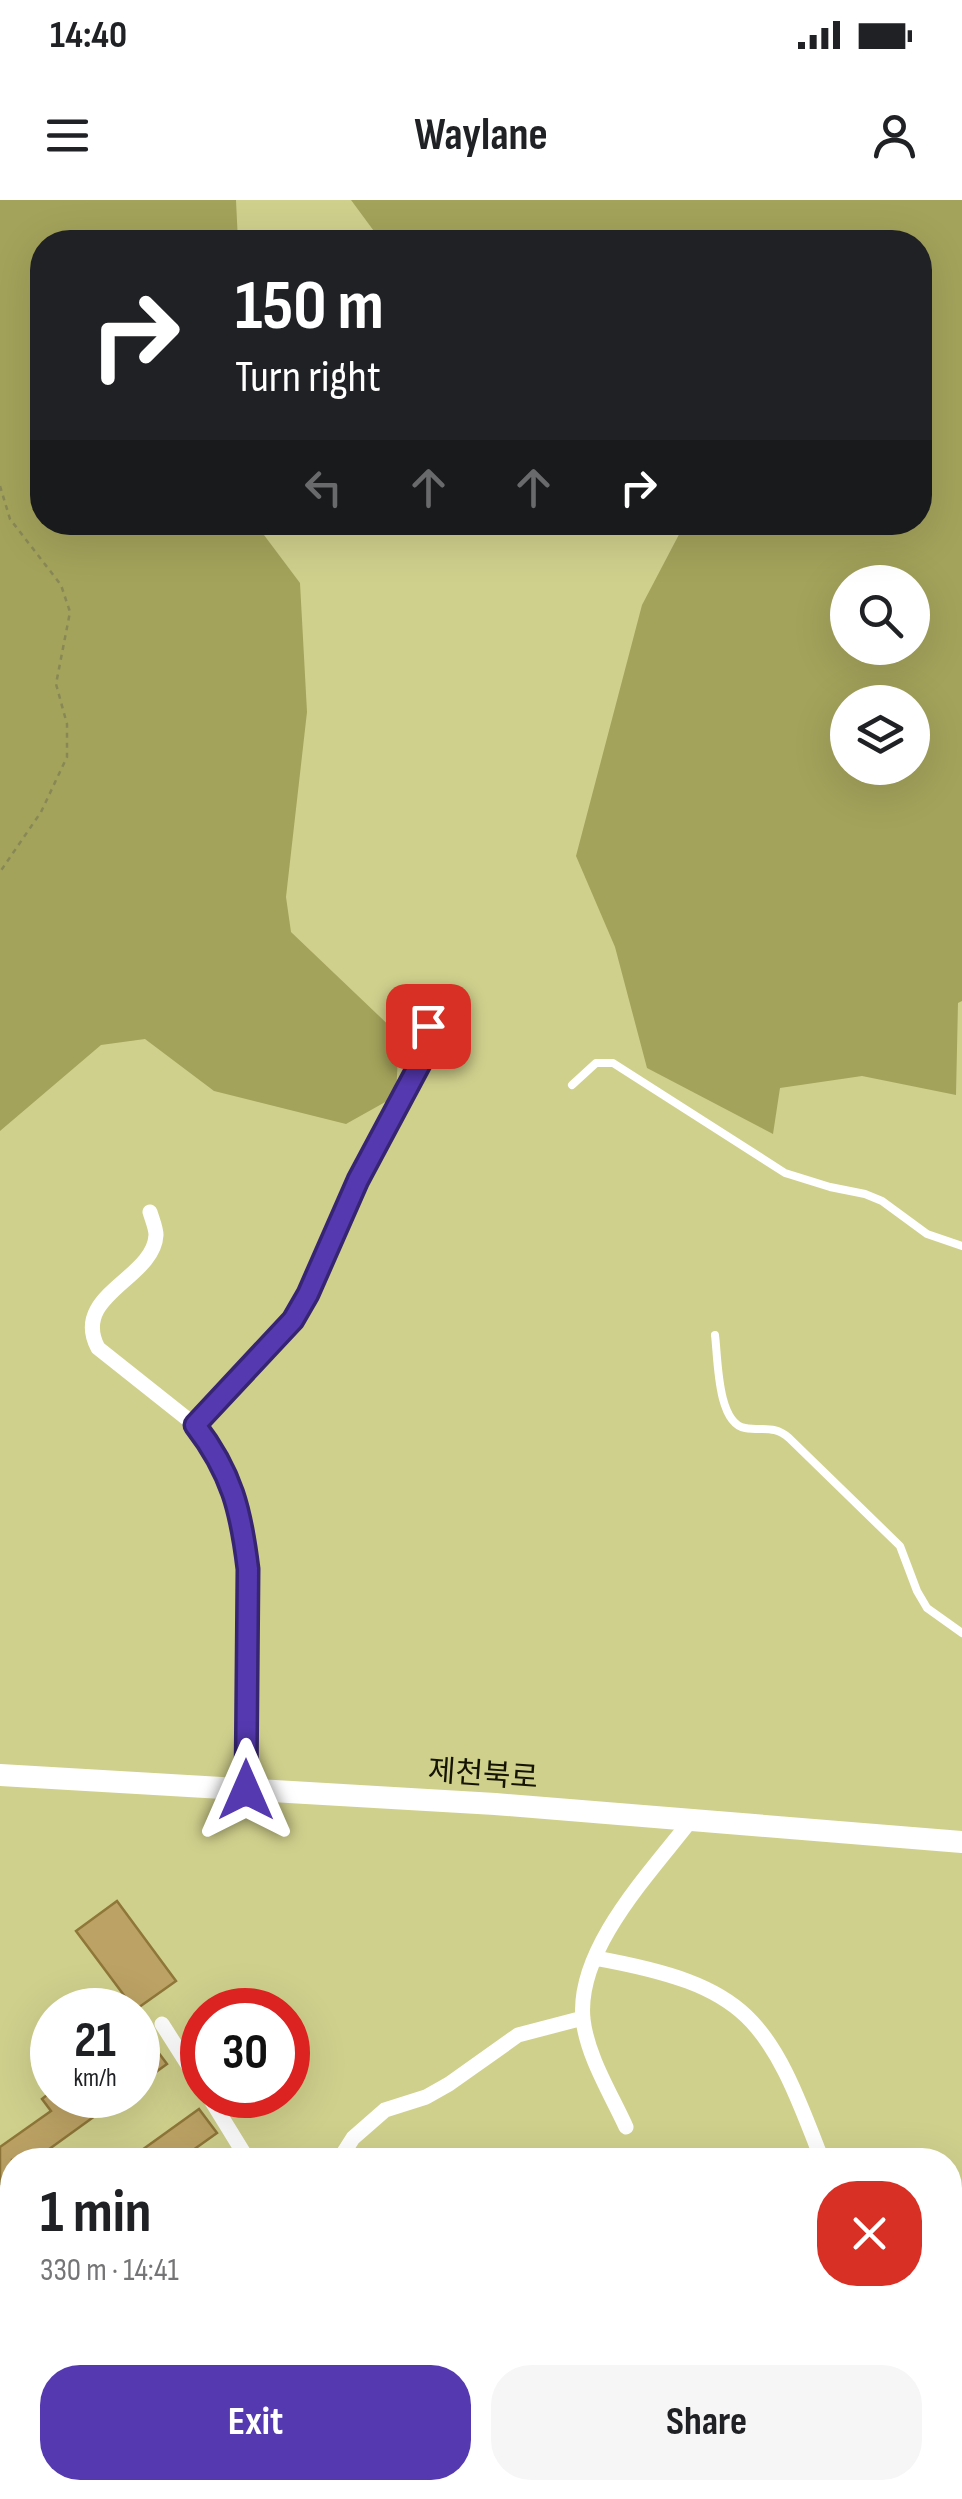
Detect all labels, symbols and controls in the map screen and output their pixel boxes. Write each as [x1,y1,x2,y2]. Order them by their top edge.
text: 14:40 [50,13,127,58]
icon: menu [40,108,95,163]
text: Waylane [414,108,548,163]
icon: person [867,108,922,163]
text: 150 m [235,265,384,349]
icon: right [70,270,200,400]
text: Turn right [235,350,381,405]
icon: left [296,460,351,515]
icon: ahead [401,460,456,515]
icon: ahead [506,460,561,515]
icon: right [611,460,666,515]
map controls [830,565,930,785]
button: search [830,565,930,665]
button: layers [830,685,930,785]
pin [386,984,471,1069]
icon: arrive [401,999,456,1054]
position arrow [194,1738,298,1842]
street label: 제천북로 [427,1753,539,1797]
speed limit sign: 30 [180,1988,310,2118]
text: 21 [74,2011,116,2071]
text: km/h [73,2063,117,2094]
text: 1 min [40,2177,152,2249]
button: close [817,2181,922,2286]
text: 330 m · 14:41 [40,2251,179,2290]
button: Exit [40,2365,471,2480]
button: Share [491,2365,922,2480]

